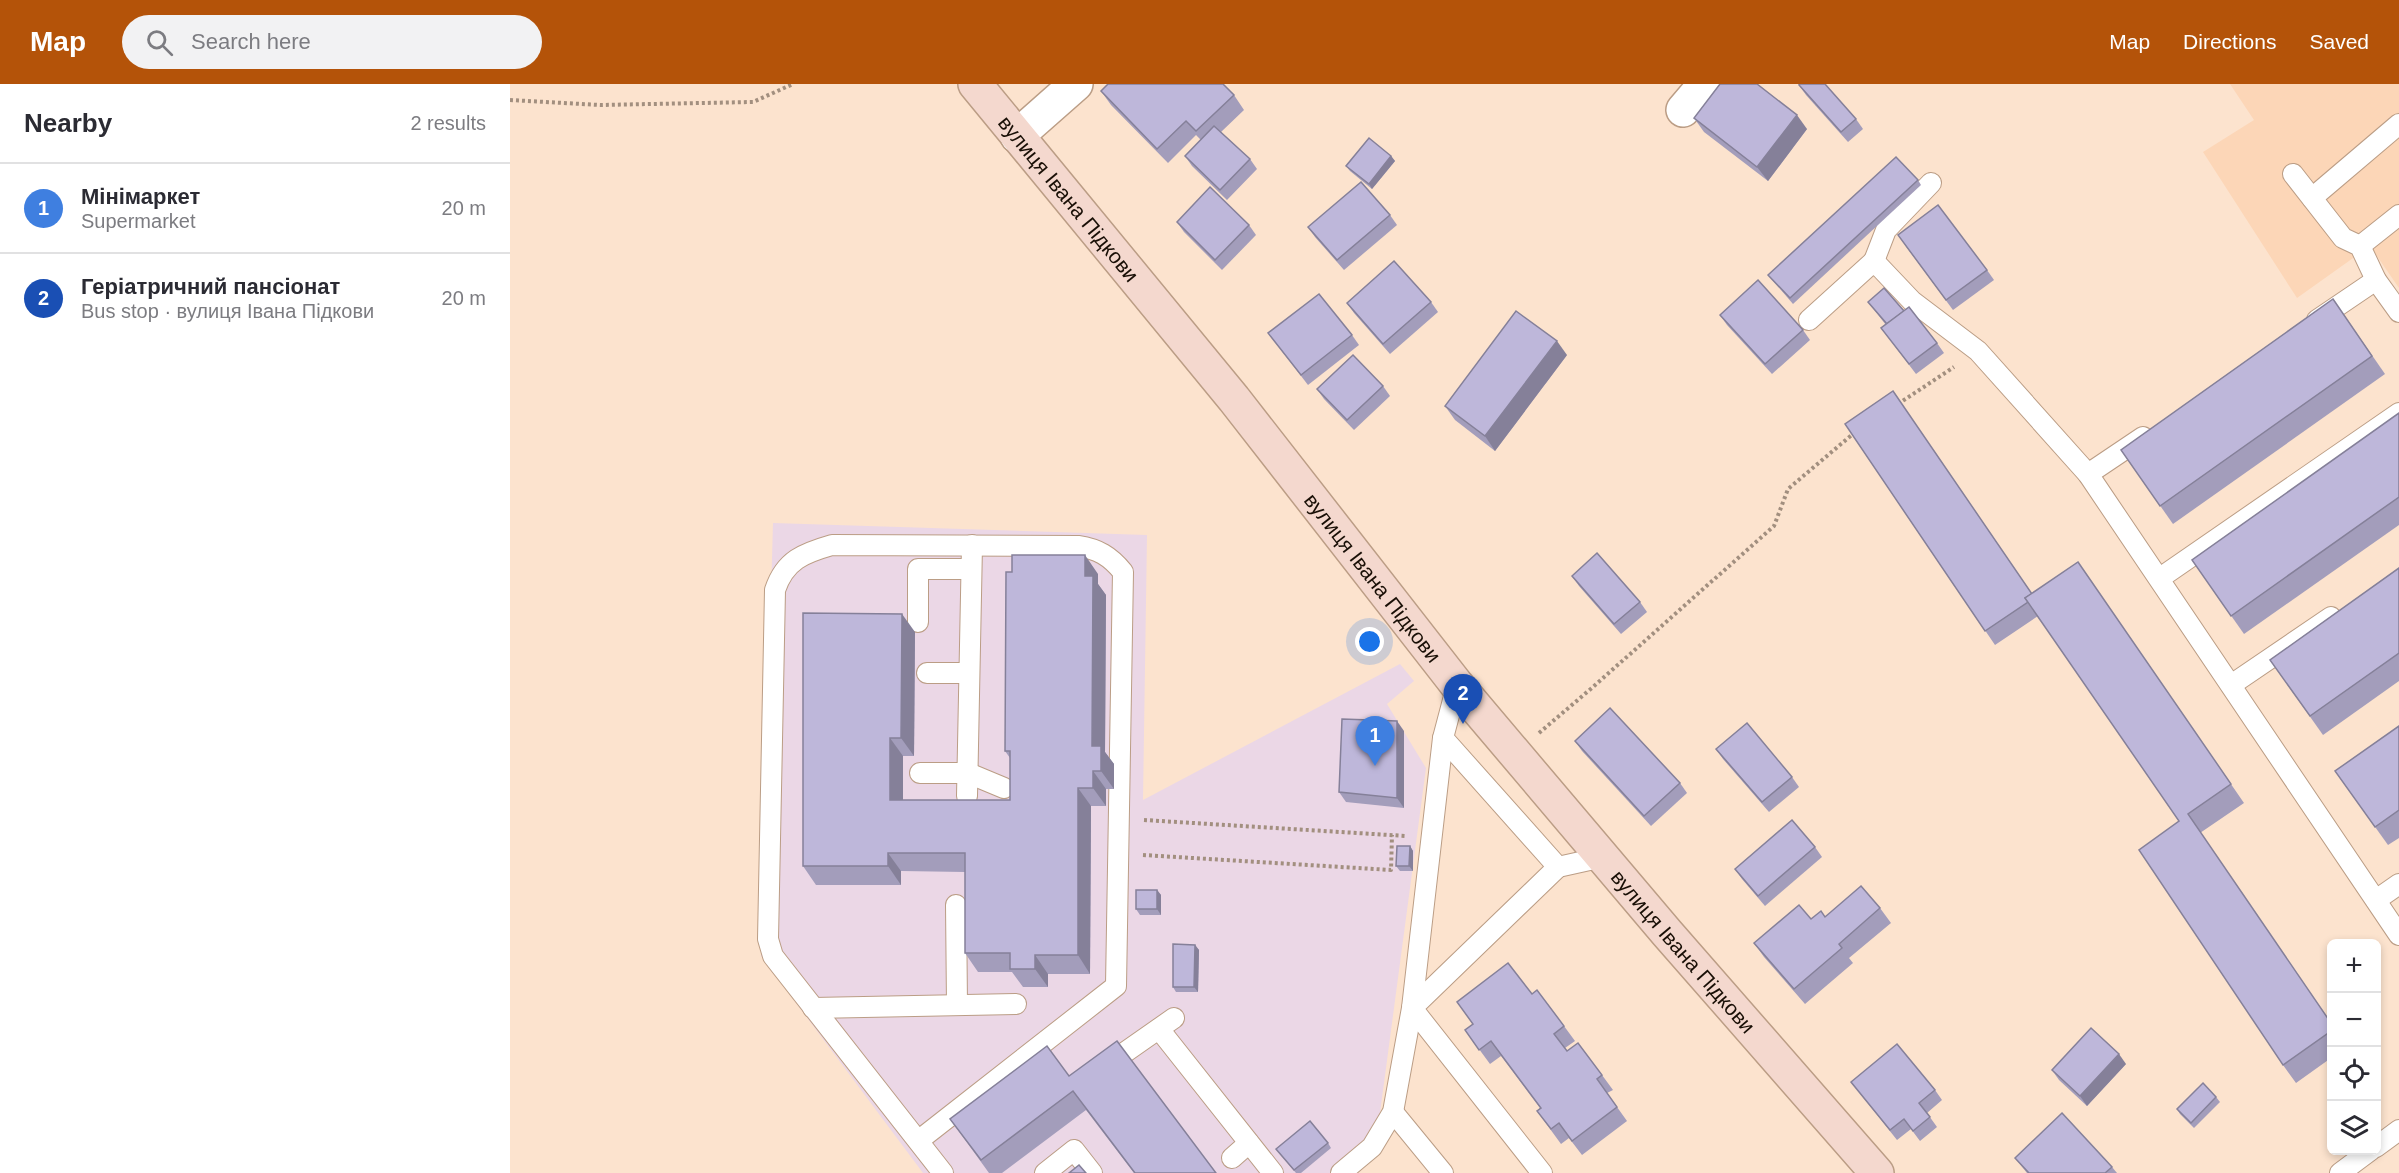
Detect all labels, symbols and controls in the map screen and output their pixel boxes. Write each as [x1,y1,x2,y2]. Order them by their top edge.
search box [122,15,542,69]
text: Map [30,26,86,57]
icon: search [143,26,176,59]
text: Search here [191,29,311,54]
text: Map [2109,30,2150,53]
text: Directions [2183,30,2276,53]
text: Saved [2309,30,2369,53]
text: Nearby [24,108,112,138]
street label: вулиця Івана Підкови [994,111,1144,286]
text: 2 results [410,112,486,134]
text: Мінімаркет [81,184,200,209]
text: 1 [38,197,49,219]
text: 20 m [442,197,486,219]
text: Supermarket [81,210,196,232]
text: Геріатричний пансіонат [81,274,340,299]
text: 2 [38,287,49,309]
text: 20 m [442,287,486,309]
text: Bus stop · вулиця Івана Підкови [81,300,374,322]
street label: вулиця Івана Підкови [1300,488,1446,666]
your location [1355,627,1384,656]
pin: 2 [1444,674,1482,724]
pin: 1 [1356,716,1394,766]
street label: вулиця Івана Підкови [1607,865,1760,1037]
map controls [2327,939,2381,1155]
button: + [2327,939,2381,993]
button: − [2327,993,2381,1047]
button: locate [2327,1047,2381,1101]
button: layers [2327,1101,2381,1155]

